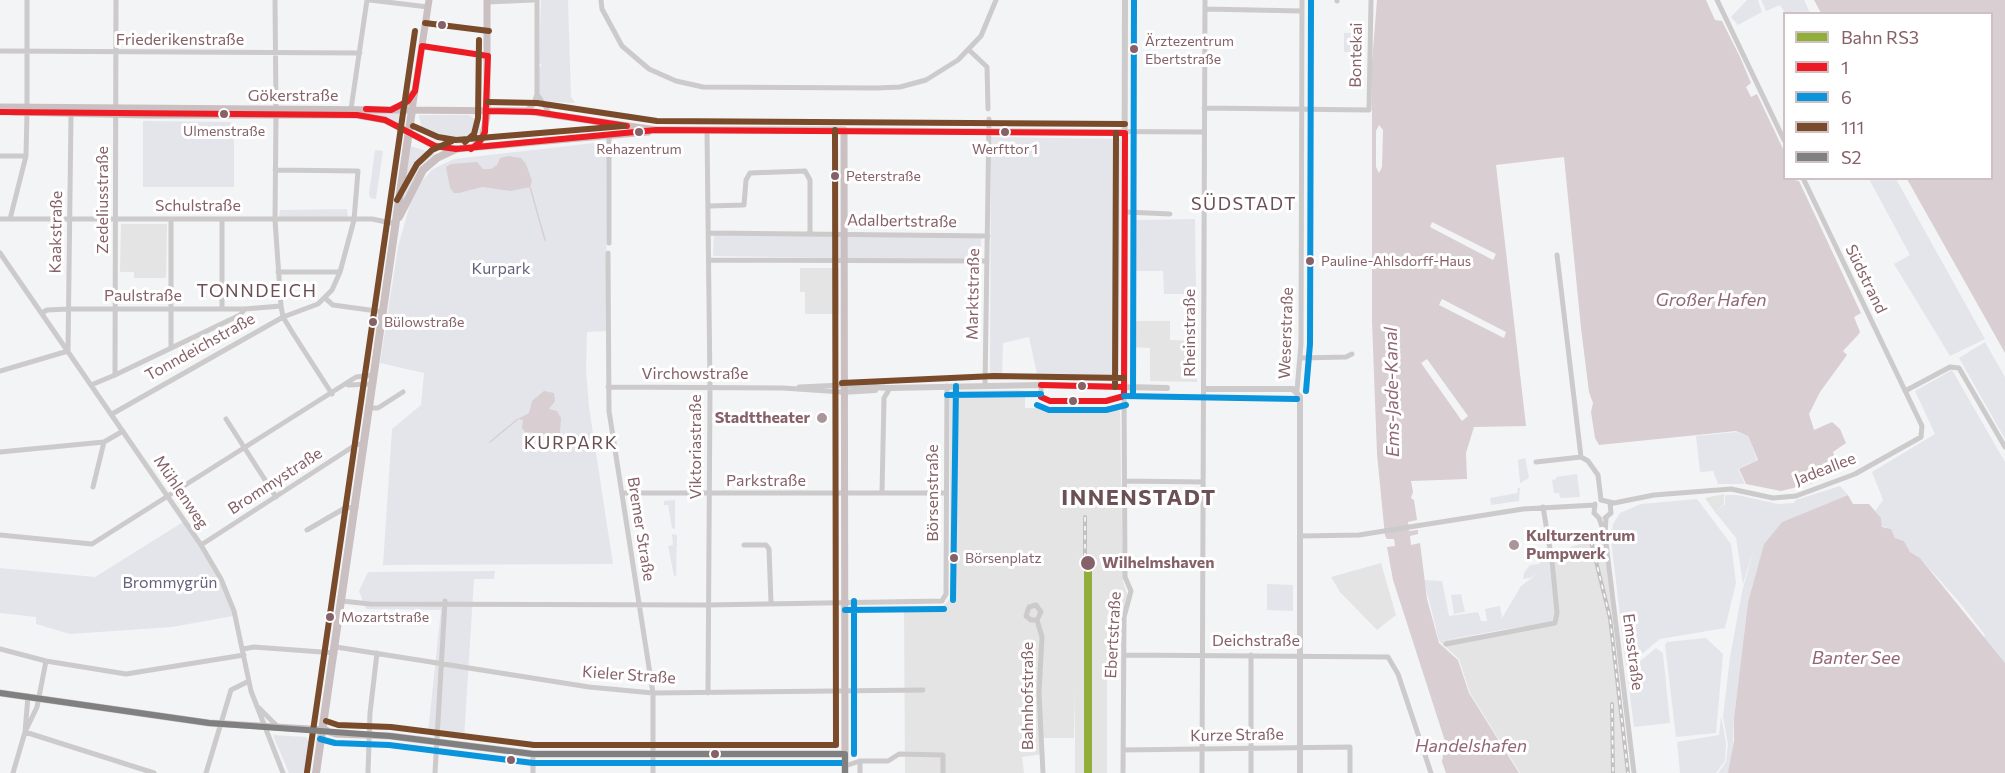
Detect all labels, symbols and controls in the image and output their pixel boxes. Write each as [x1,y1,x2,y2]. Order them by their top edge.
legend [1783,12,1993,180]
unlabelled marker [436,19,448,31]
street label: Bontekai [1346,22,1366,88]
text: Bahn RS3 [1841,26,1919,48]
street label: Friederikenstraße [116,30,244,50]
place label: Ärztezentrum Ebertstraße [1145,33,1234,66]
marker: Ärztezentrum Ebertstraße [1128,43,1140,55]
text: 1 [1841,56,1849,78]
street label: Gökerstraße [248,86,338,106]
text: 6 [1841,86,1852,108]
marker: Ulmenstraße [218,108,230,120]
text: 111 [1841,116,1864,138]
place label: Ulmenstraße [183,123,265,139]
marker: Rehazentrum [633,126,645,138]
marker: Werfttor 1 [999,126,1011,138]
place label: Rehazentrum [596,141,682,157]
place label: Werfttor 1 [972,141,1038,157]
street label: Zedeliusstraße [93,146,113,254]
text: S2 [1841,146,1862,168]
place label: Peterstraße [846,168,921,184]
marker: Peterstraße [829,170,841,182]
street label: Kaakstraße [46,191,66,273]
district label: SÜDSTADT [1191,193,1297,215]
street label: Schulstraße [155,196,241,216]
street label: Adalbertstraße [847,210,957,232]
street label: Südstrand [1841,241,1891,317]
street label: Marktstraße [963,248,983,340]
place label: Pauline-Ahlsdorff-Haus [1321,253,1471,269]
marker: Pauline-Ahlsdorff-Haus [1304,255,1316,267]
park label: Kurpark [472,259,530,279]
district label: TONNDEICH [196,280,318,302]
street label: Paulstraße [104,286,182,306]
street label: Weserstraße [1275,287,1297,379]
street label: Rheinstraße [1180,289,1200,377]
water label: Großer Hafen [1656,289,1766,311]
street label: Tonndeichstraße [142,309,258,385]
place label: Bülowstraße [384,314,464,330]
marker: Bülowstraße [367,316,379,328]
water label: Ems-Jade-Kanal [1380,327,1404,457]
street label: Virchowstraße [642,364,748,384]
unlabelled marker [1076,380,1088,392]
street label: Viktoriastraße [686,394,706,500]
unlabelled marker [1067,395,1079,407]
place label: Stadttheater [715,408,810,428]
marker: Stadttheater [815,411,829,425]
district label: KURPARK [524,432,618,454]
street label: Brommystraße [224,443,326,519]
street label: Börsenstraße [923,444,943,542]
street label: Jadeallee [1792,449,1858,489]
street label: Mühlenweg [149,452,213,532]
street label: Parkstraße [726,471,806,491]
street label: Bremer Straße [623,476,659,582]
district label: INNENSTADT [1061,485,1217,511]
place label: Kulturzentrum Pumpwerk [1526,526,1635,564]
marker: Kulturzentrum Pumpwerk [1507,538,1521,552]
place label: Börsenplatz [965,550,1041,566]
marker: Börsenplatz [948,552,960,564]
place label: Wilhelmshaven [1102,553,1215,573]
marker: Wilhelmshaven [1079,554,1097,572]
park label: Brommygrün [123,573,217,593]
street label: Ebertstraße [1101,591,1125,679]
place label: Mozartstraße [341,609,429,625]
marker: Mozartstraße [324,611,336,623]
street label: Emsstraße [1619,612,1647,692]
street label: Deichstraße [1212,631,1300,651]
street label: Bahnhofstraße [1018,642,1038,750]
water label: Banter See [1812,647,1900,669]
street label: Kieler Straße [582,662,676,688]
street label: Kurze Straße [1190,725,1284,745]
water label: Handelshafen [1415,735,1527,757]
unlabelled marker [709,748,721,760]
unlabelled marker [505,754,517,766]

